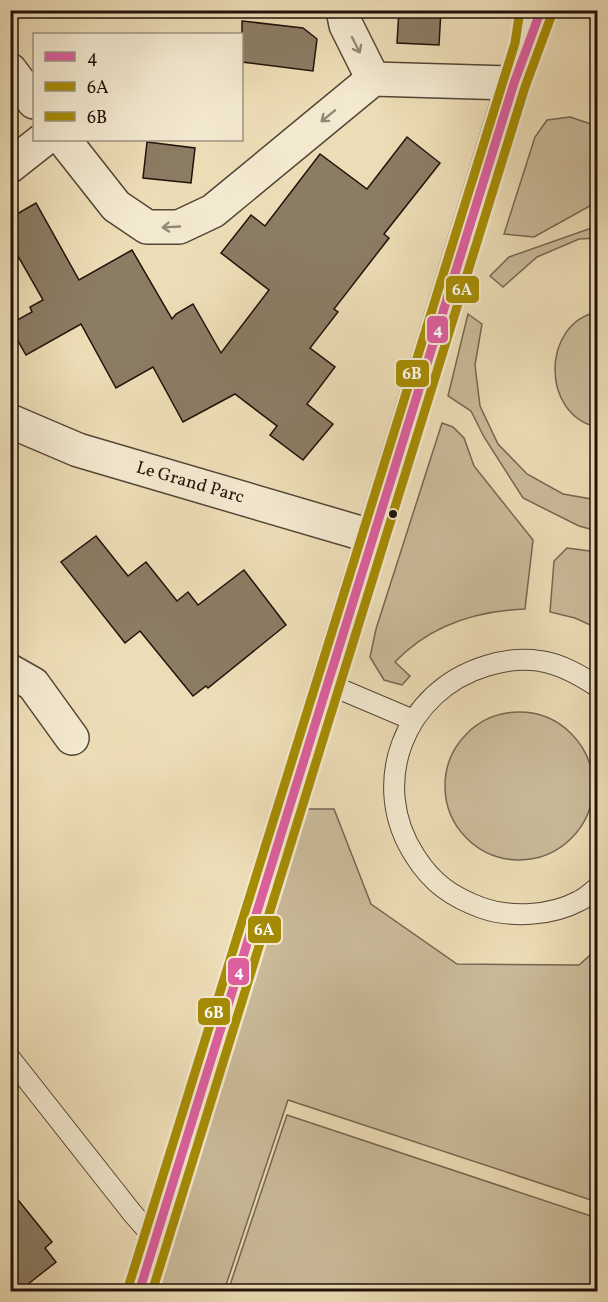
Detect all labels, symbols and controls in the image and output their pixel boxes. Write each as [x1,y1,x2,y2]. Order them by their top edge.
legend [33,33,243,141]
one-way arrow [351,36,363,54]
text: 4 [87,46,98,71]
text: 6A [87,76,109,101]
text: 6B [87,106,107,131]
one-way arrow [321,109,336,123]
one-way arrow [162,221,181,232]
line badge: 6A [445,275,480,304]
text: 6A [452,280,473,302]
line badge: 4 [426,315,449,344]
text: 4 [433,320,443,342]
line badge: 6B [395,359,430,388]
text: 6B [402,364,422,386]
street label: Le Grand Parc [133,456,247,510]
unlabelled marker [387,508,399,520]
line badge: 6A [247,915,282,944]
text: 6A [254,920,275,942]
line badge: 4 [227,957,250,986]
text: 4 [234,962,244,984]
line badge: 6B [197,997,231,1026]
text: 6B [204,1003,224,1025]

